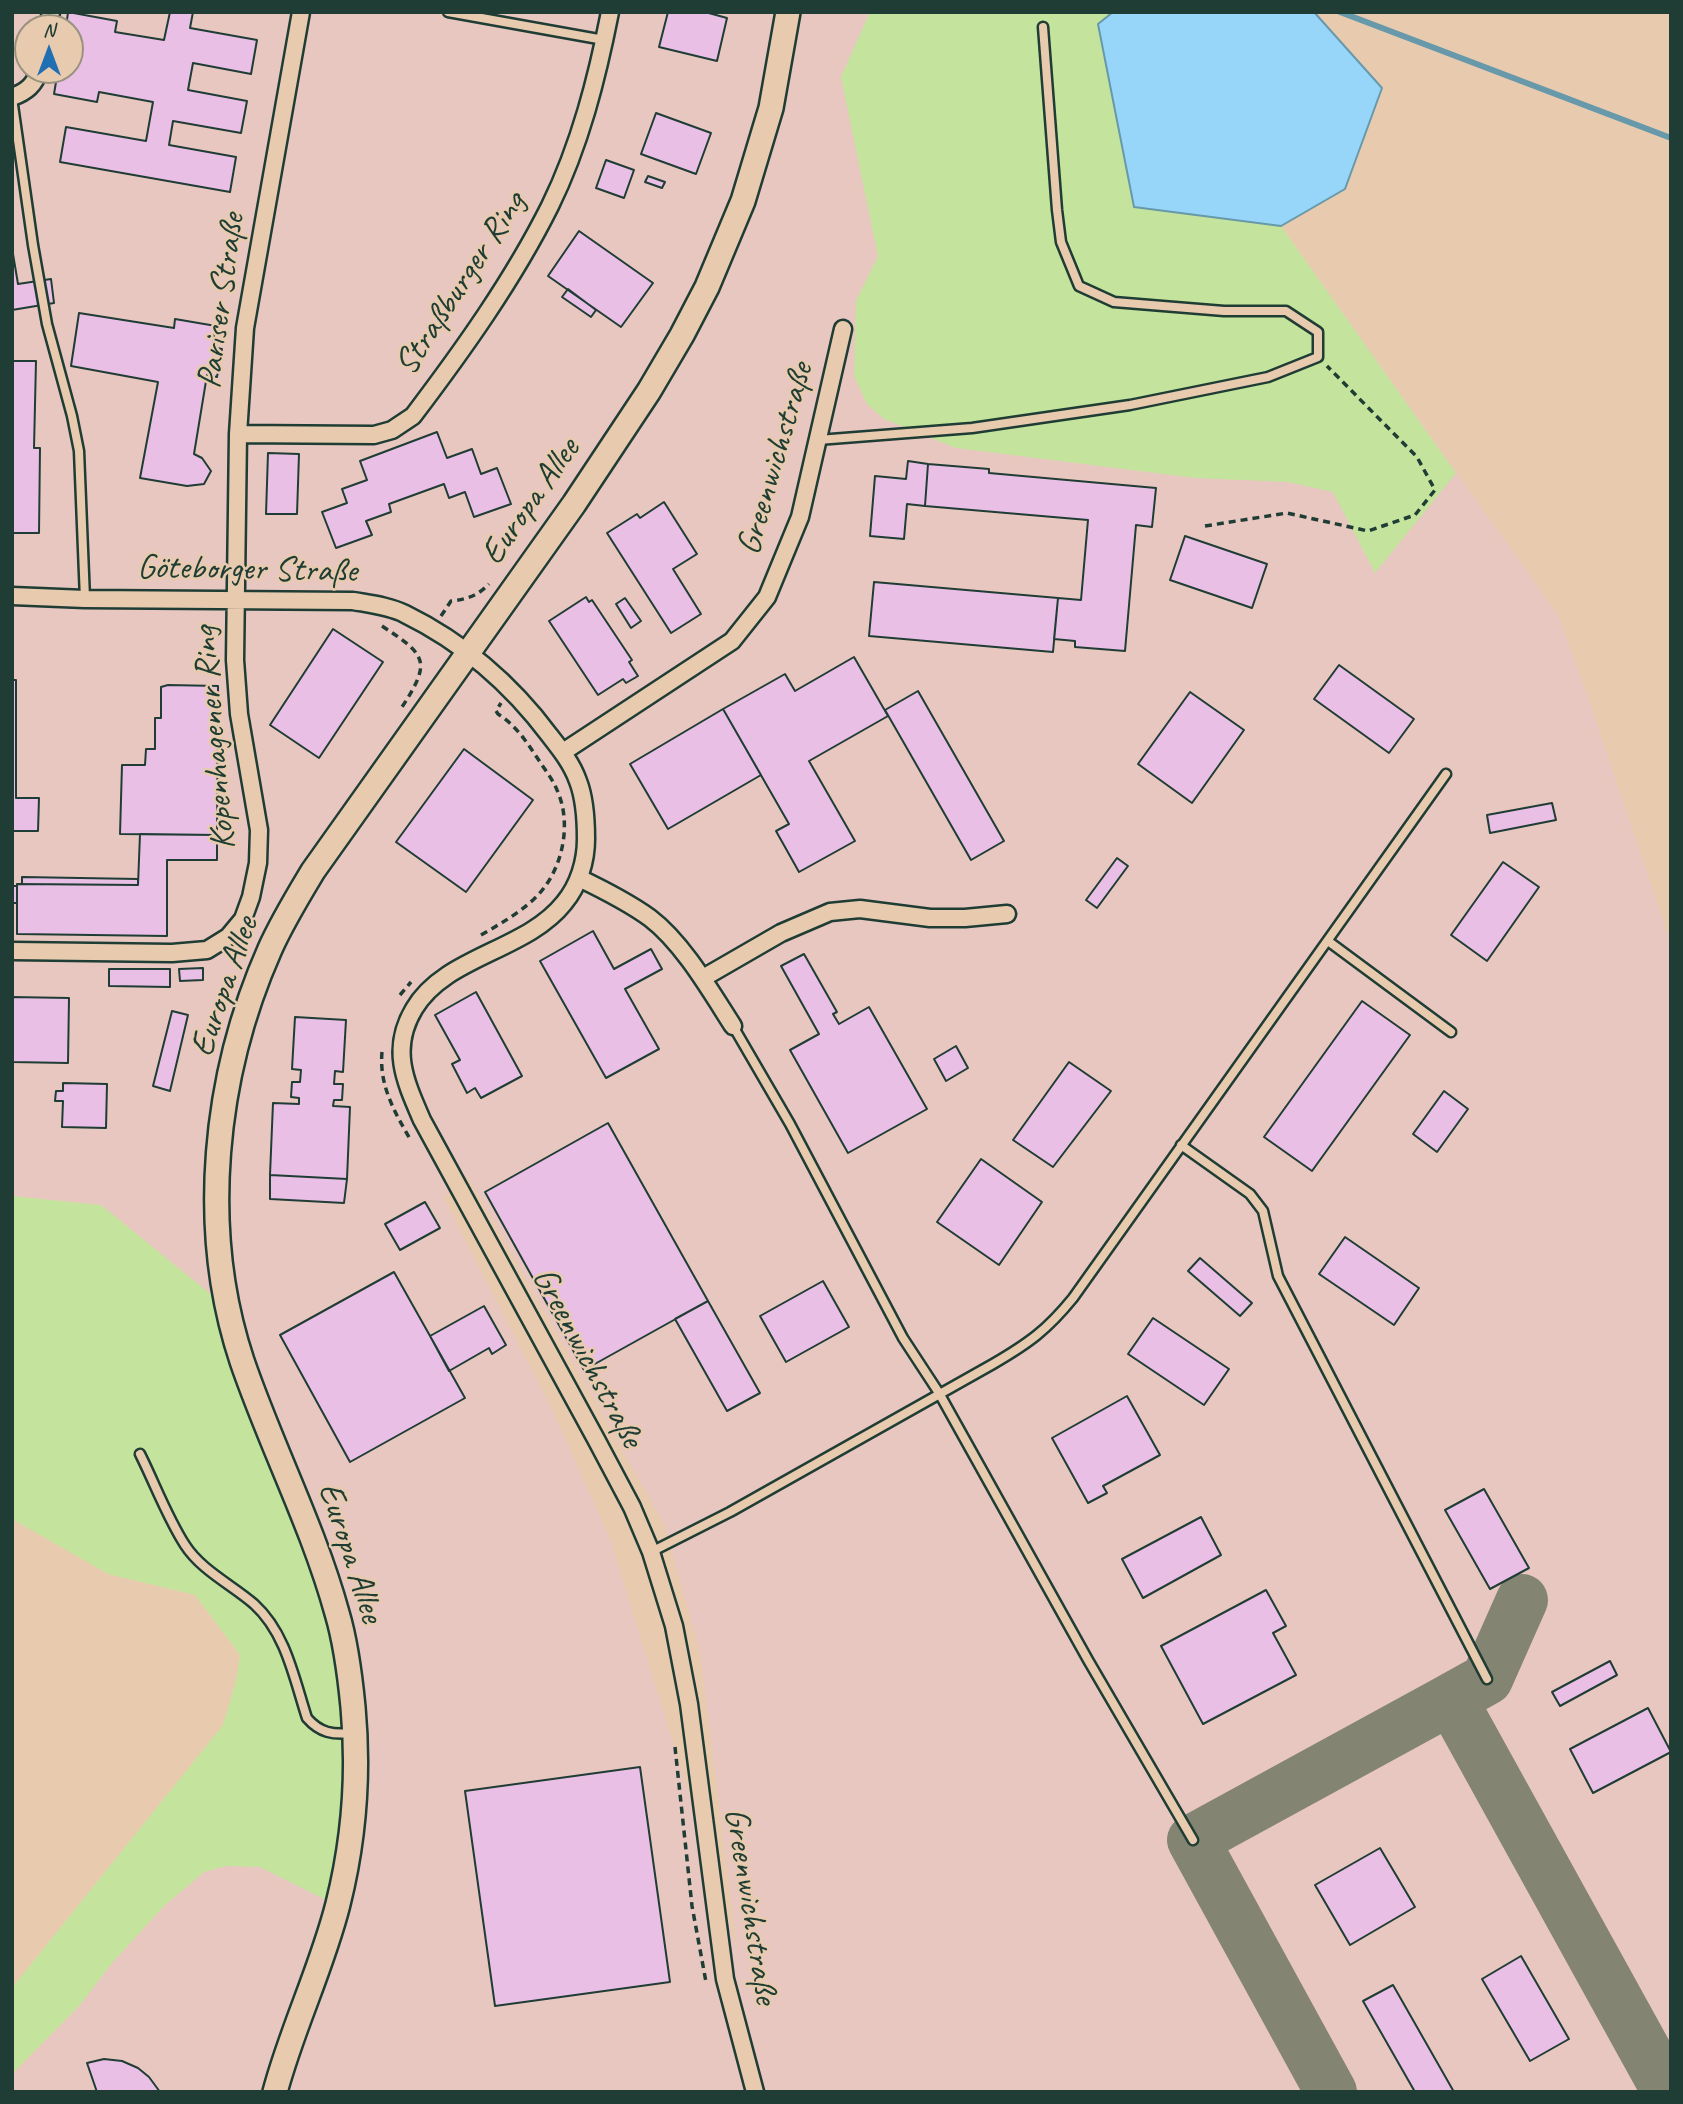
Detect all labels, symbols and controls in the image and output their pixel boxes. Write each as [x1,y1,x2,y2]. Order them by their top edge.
north arrow [14,14,84,84]
text: N [43,18,55,42]
street label: Straßburger Ring [386,185,536,383]
street label: Pariser Straße [189,211,255,391]
street label: Greenwichstraße [729,358,823,560]
street label: Europa Allee [472,431,590,573]
street label: Göteborger Straße [137,547,357,593]
street label: Kopenhagener Ring [184,625,246,851]
street label: Europa Allee [182,912,268,1062]
street label: Greenwichstraße [522,1261,652,1455]
street label: Europa Allee [308,1478,392,1628]
street label: Greenwichstraße [714,1805,786,2007]

